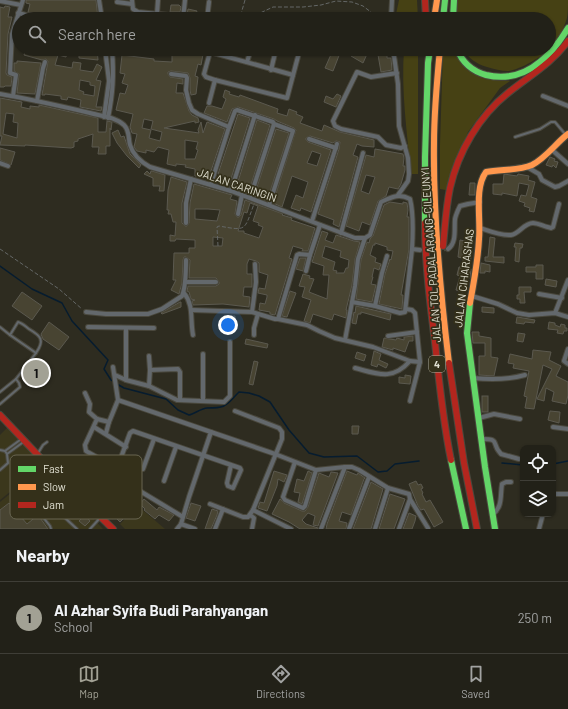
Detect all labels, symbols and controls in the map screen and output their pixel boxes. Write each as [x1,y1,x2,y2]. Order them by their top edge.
search box [12,12,556,56]
icon: search [26,23,48,45]
text: Search here [58,25,136,43]
street label: JALAN CARINGIN [196,165,279,204]
street label: JALAN TOL PADALARANG–CILEUNYI [418,167,443,343]
street label: JALAN CIHARASHAS [451,228,476,328]
your location [218,315,238,335]
road number: 4 [429,356,445,372]
pin: 1 [23,358,49,388]
map controls [520,445,556,517]
button: locate [520,445,556,481]
legend [10,455,142,519]
text: Fast [43,462,64,475]
text: Slow [43,480,66,493]
button: layers [520,481,556,517]
text: Jam [43,498,64,511]
text: Nearby [16,545,70,565]
text: Al Azhar Syifa Budi Parahyangan [54,601,268,619]
text: 1 [27,610,31,626]
text: 250 m [518,610,552,626]
text: School [54,619,92,635]
tab: Map [78,663,100,700]
tab: Directions [256,663,305,700]
tab: Saved [461,663,490,700]

